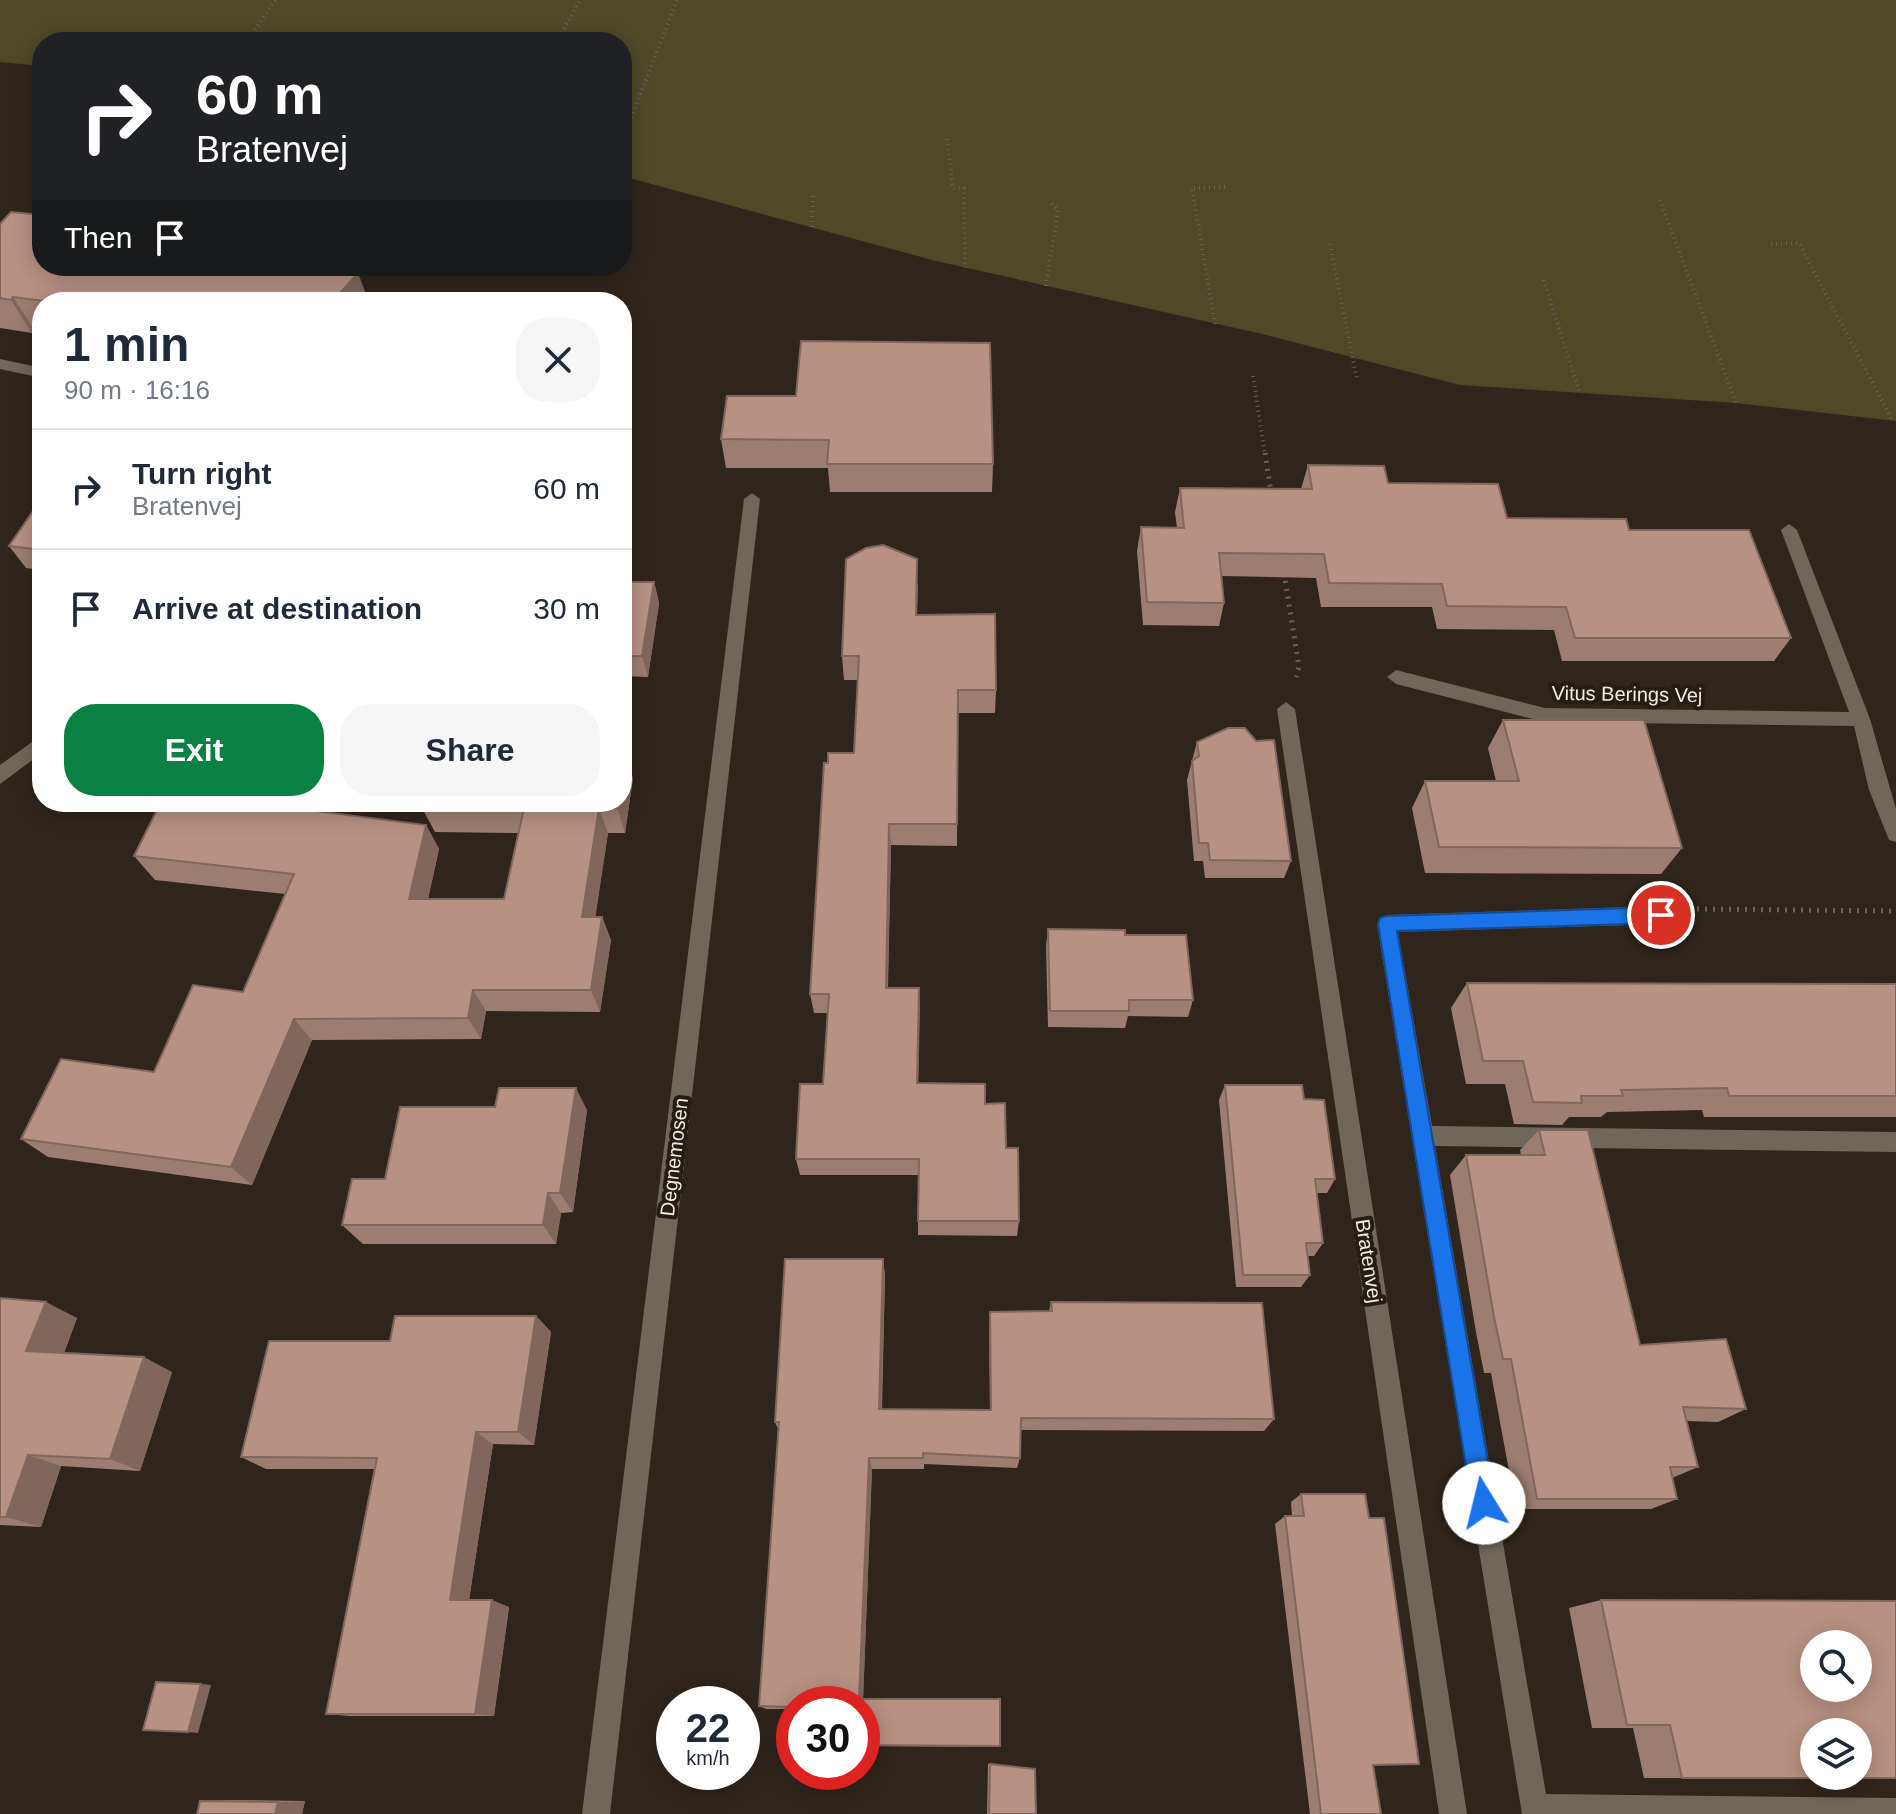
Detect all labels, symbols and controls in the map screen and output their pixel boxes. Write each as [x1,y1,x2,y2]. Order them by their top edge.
text: 60 m [196,63,324,126]
icon: right [64,64,168,168]
text: Bratenvej [196,129,348,170]
icon: arrive [148,216,192,260]
text: Then [64,221,132,254]
text: 1 min [64,318,189,371]
button: close [516,318,600,402]
text: 90 m · 16:16 [64,375,210,405]
text: Turn right [132,457,271,490]
icon: right [64,467,108,511]
text: 60 m [533,472,600,505]
text: Bratenvej [132,491,242,521]
icon: arrive [64,587,108,631]
text: Arrive at destination [132,592,422,625]
text: 30 m [533,592,600,625]
street label: Vitus Berings Vej [1551,682,1703,706]
button: Exit [64,704,324,796]
button: Share [340,704,600,796]
pin [1627,881,1695,949]
icon: arrive [1639,893,1683,937]
street label: Degnemosen [656,1097,692,1217]
street label: Bratenvej [1352,1218,1386,1304]
position arrow [1442,1461,1526,1545]
map controls [1800,1630,1872,1790]
button: search [1800,1630,1872,1702]
speed limit sign: 30 [776,1686,880,1790]
text: 22 [686,1706,730,1750]
button: layers [1800,1718,1872,1790]
text: km/h [686,1747,730,1769]

